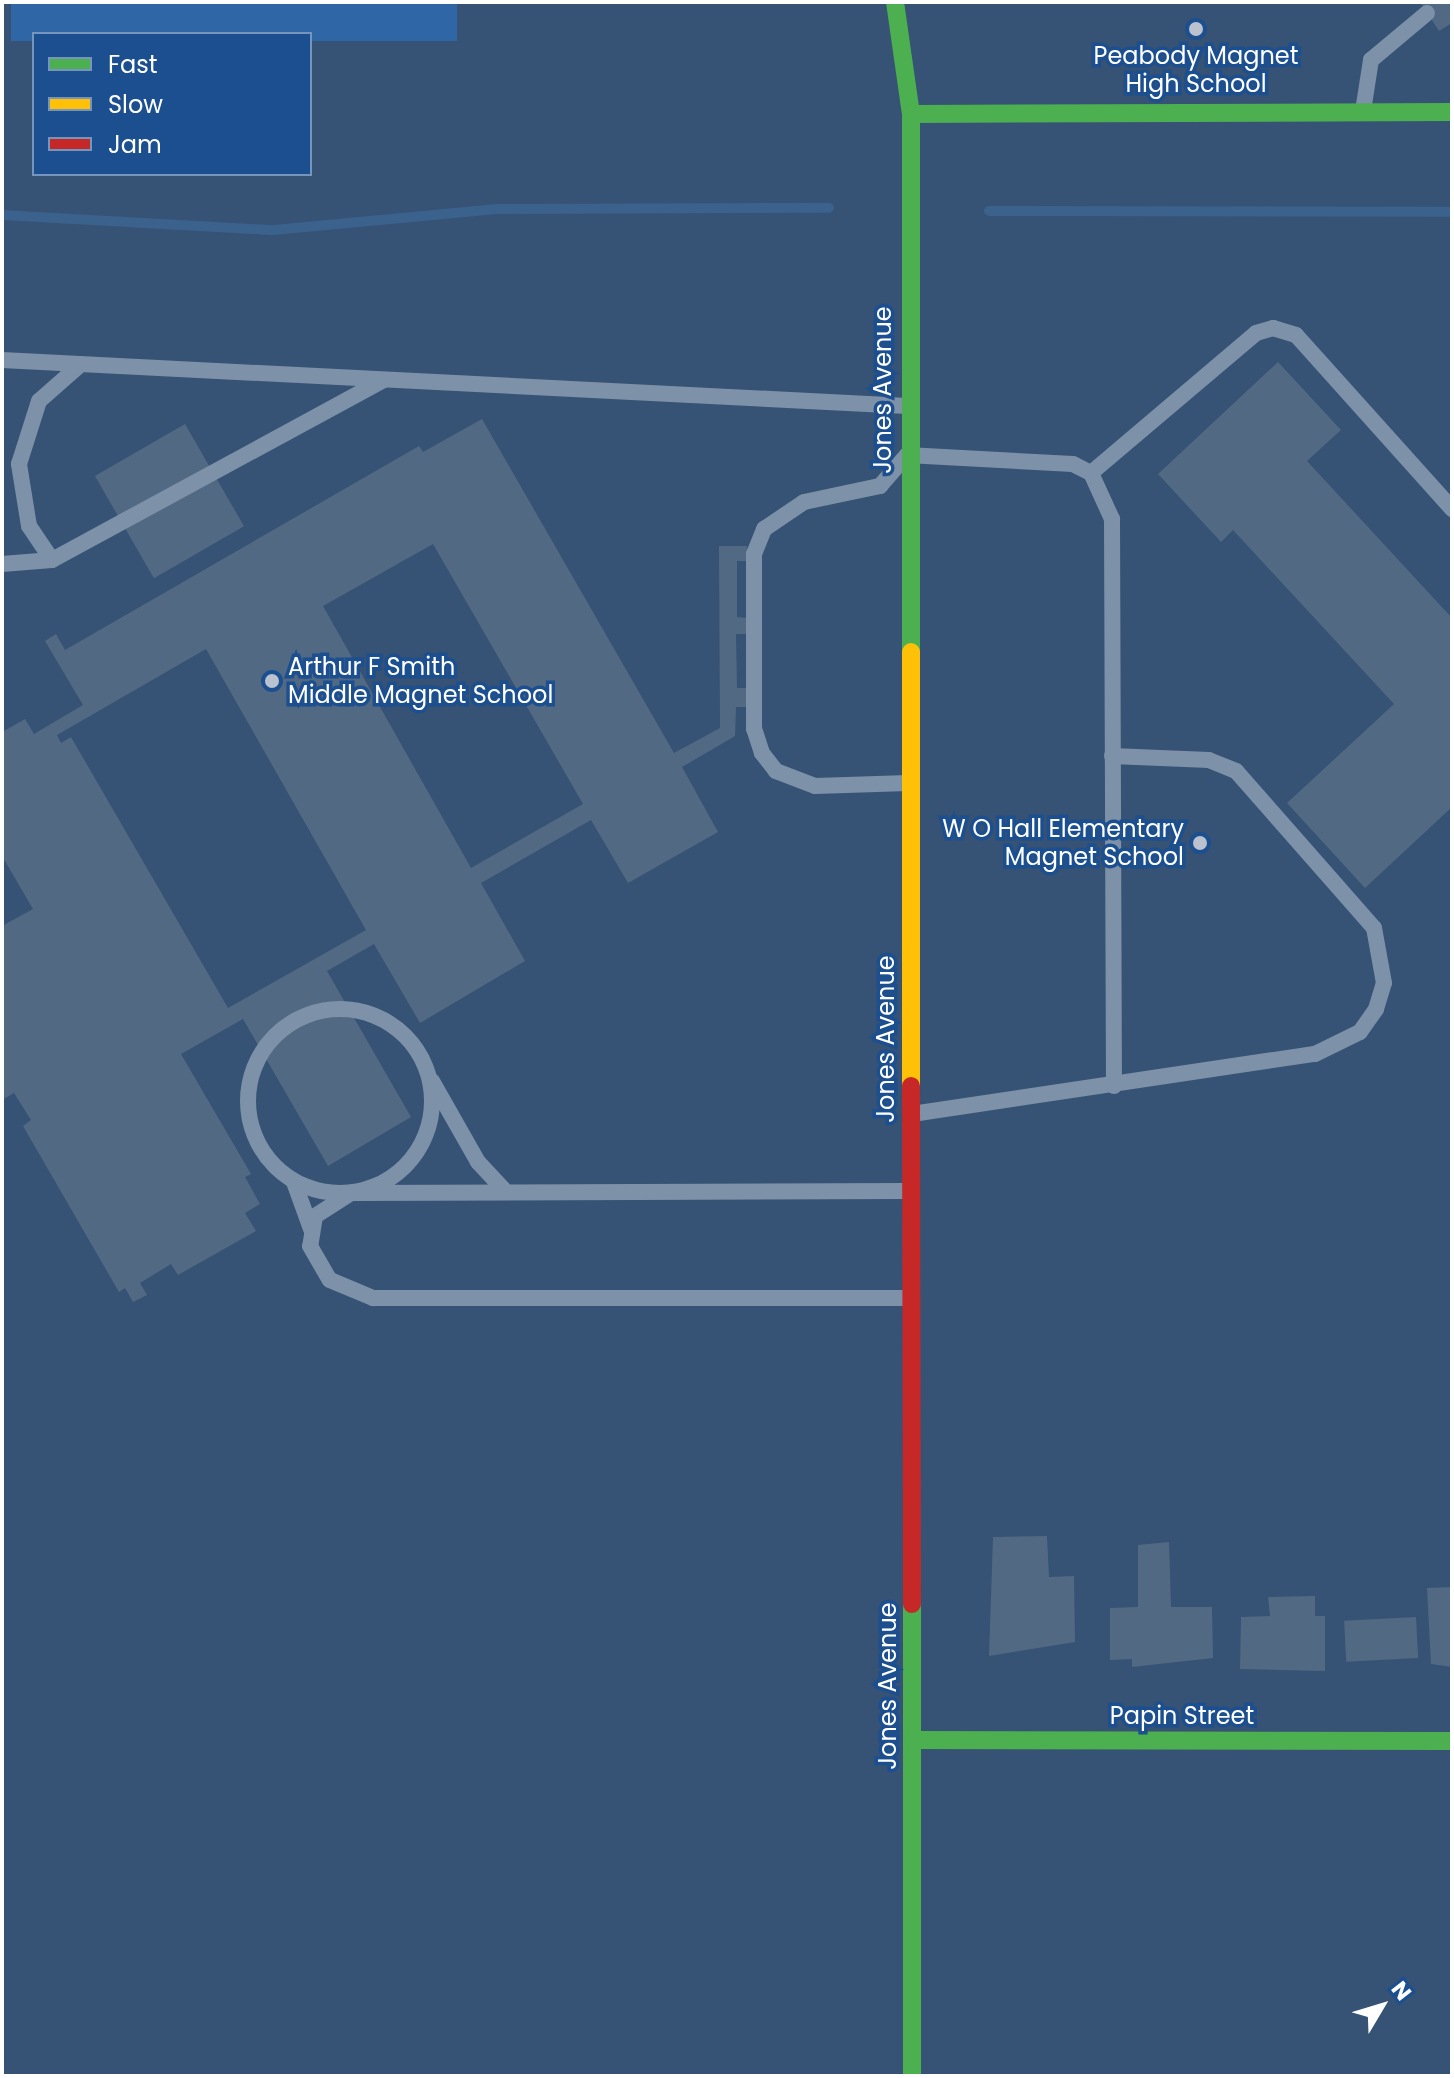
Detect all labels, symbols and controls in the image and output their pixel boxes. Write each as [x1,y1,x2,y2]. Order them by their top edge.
marker: Peabody Magnet High School [1187,20,1205,38]
legend [32,32,312,176]
place label: Peabody Magnet High School [1094,42,1298,98]
text: Fast [108,48,158,81]
text: Slow [108,88,163,121]
text: Jam [108,128,162,161]
street label: Jones Avenue [869,306,897,474]
place label: Arthur F Smith Middle Magnet School [288,653,553,709]
marker: Arthur F Smith Middle Magnet School [263,672,281,690]
place label: W O Hall Elementary Magnet School [942,815,1184,871]
marker: W O Hall Elementary Magnet School [1191,834,1209,852]
street label: Jones Avenue [872,955,900,1123]
street label: Jones Avenue [874,1602,902,1770]
street label: Papin Street [1110,1702,1254,1730]
north arrow [1342,1966,1422,2046]
text: N [1384,1975,1419,2007]

